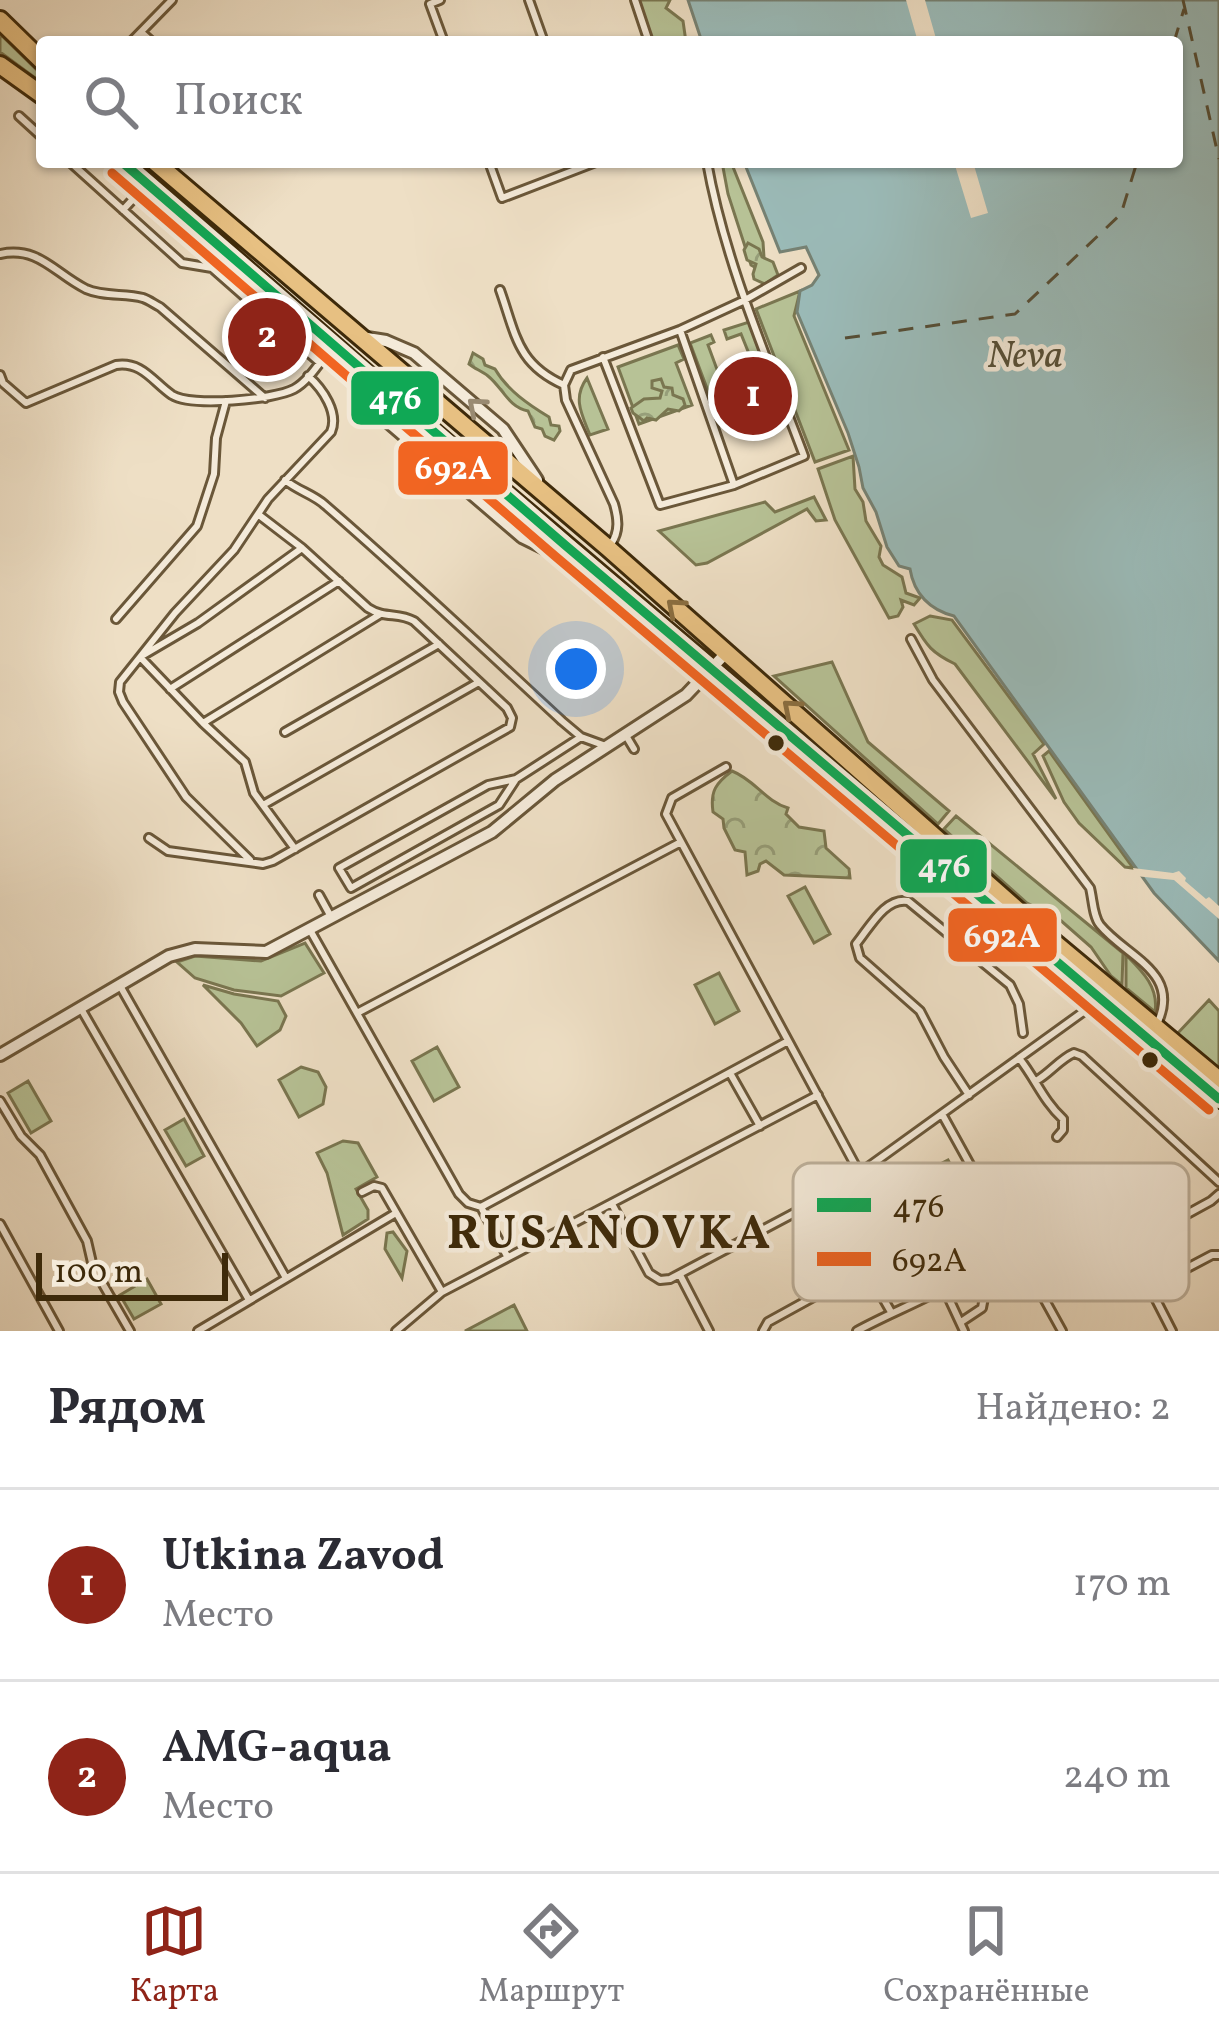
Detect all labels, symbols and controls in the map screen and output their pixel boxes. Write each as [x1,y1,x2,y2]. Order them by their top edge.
search box [36,36,1183,168]
icon: search [78,69,144,135]
text: Поиск [174,71,303,134]
pin: 2 [228,292,306,382]
water label: Neva [987,330,1063,384]
pin: 1 [714,351,792,441]
line badge: 476 [349,369,441,427]
text: 476 [368,378,422,424]
one-way arrow [468,399,490,421]
line badge: 692А [396,439,510,497]
text: 692А [415,448,491,494]
one-way arrow [667,599,689,621]
your location [546,639,606,699]
one-way arrow [784,701,805,722]
unlabelled marker [765,732,787,754]
line badge: 476 [898,837,989,895]
text: 476 [917,846,971,892]
line badge: 692А [946,906,1059,964]
text: 692А [964,916,1040,962]
unlabelled marker [1139,1049,1161,1071]
legend [793,1163,1189,1301]
text: 476 [892,1186,944,1232]
district label: RUSANOVKA [447,1202,773,1269]
text: 692А [892,1240,967,1286]
scale bar [36,1247,228,1300]
text: 100 m [54,1251,143,1297]
text: Рядом [48,1374,206,1445]
text: Найдено: 2 [975,1382,1171,1436]
text: Utkina Zavod [162,1526,444,1589]
text: 1 [79,1558,95,1612]
text: 170 m [1073,1558,1171,1612]
text: Место [162,1589,274,1643]
text: AMG-aqua [162,1718,392,1781]
text: 2 [77,1750,97,1804]
text: 240 m [1063,1750,1171,1804]
text: Место [162,1781,274,1835]
tab: Карта [130,1898,219,2016]
tab: Маршрут [479,1898,624,2016]
tab: Сохранённые [883,1898,1089,2016]

